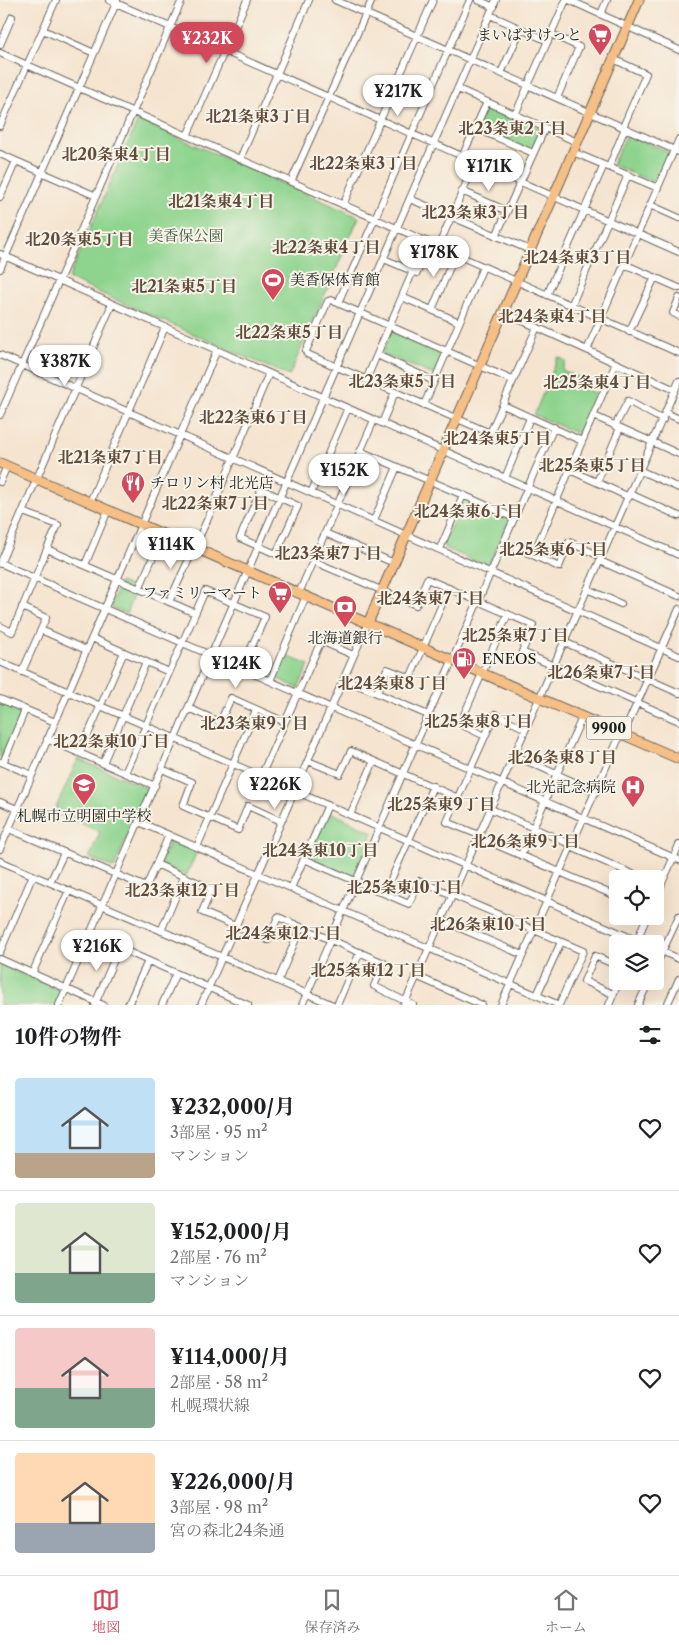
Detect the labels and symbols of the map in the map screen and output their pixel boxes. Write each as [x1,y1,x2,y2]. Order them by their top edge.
pin: ¥232K [172,22,242,64]
supermarket icon: まいばすけっと [587,22,613,56]
place label: まいばすけっと [477,25,582,44]
pin: ¥217K [363,74,433,117]
district label: 北21条東3丁目 [205,106,311,126]
district label: 北23条東2丁目 [458,118,566,138]
district label: 北20条東4丁目 [61,144,171,164]
pin: ¥171K [454,150,524,192]
district label: 北22条東3丁目 [309,153,417,173]
district label: 北21条東4丁目 [168,191,274,211]
district label: 北23条東3丁目 [421,202,529,222]
park label: 美香保公園 [148,226,224,245]
district label: 北20条東5丁目 [25,229,133,249]
pin: ¥178K [399,236,469,278]
district label: 北22条東4丁目 [272,237,380,257]
district label: 北24条東3丁目 [523,247,631,267]
sports icon: 美香保体育館 [260,267,286,301]
place label: 美香保体育館 [290,270,380,289]
district label: 北21条東5丁目 [131,276,237,296]
district label: 北24条東4丁目 [498,306,606,326]
district label: 北22条東5丁目 [235,322,343,342]
pin: ¥387K [30,344,100,387]
district label: 北23条東5丁目 [348,371,456,391]
district label: 北25条東4丁目 [543,372,651,392]
district label: 北22条東6丁目 [199,407,307,427]
district label: 北24条東5丁目 [443,428,551,448]
district label: 北21条東7丁目 [58,447,163,467]
pin: ¥152K [309,454,379,496]
district label: 北25条東5丁目 [538,455,646,475]
restaurant icon: チロリン村 北光店 [120,470,146,504]
place label: チロリン村 北光店 [150,473,274,492]
district label: 北22条東7丁目 [161,493,269,513]
district label: 北24条東6丁目 [414,501,522,521]
pin: ¥114K [136,528,206,570]
district label: 北25条東6丁目 [499,539,607,559]
district label: 北23条東7丁目 [275,543,381,563]
supermarket icon: ファミリーマート [267,580,293,614]
place label: ファミリーマート [142,583,262,602]
district label: 北24条東7丁目 [376,588,484,608]
bank icon: 北海道銀行 [332,594,358,628]
district label: 北25条東7丁目 [462,625,568,645]
place label: 北海道銀行 [307,628,383,647]
pin: ¥124K [201,646,271,689]
fuel station icon: ENEOS [451,646,477,680]
place label: ENEOS [482,649,537,668]
district label: 北26条東7丁目 [547,662,655,682]
district label: 北24条東8丁目 [338,673,446,693]
district label: 北25条東8丁目 [424,711,532,731]
district label: 北23条東9丁目 [200,713,308,733]
road number: 9900 [586,716,632,740]
district label: 北22条東10丁目 [53,731,169,751]
district label: 北26条東8丁目 [508,747,616,767]
pin: ¥226K [240,768,310,810]
school or university icon: 札幌市立明園中学校 [71,772,97,806]
hospital icon: 北光記念病院 [620,774,646,808]
place label: 北光記念病院 [526,777,616,796]
district label: 北25条東9丁目 [387,794,495,814]
place label: 札幌市立明園中学校 [16,806,152,825]
district label: 北26条東9丁目 [471,831,579,851]
district label: 北24条東10丁目 [262,840,378,860]
district label: 北25条東10丁目 [346,877,462,897]
district label: 北23条東12丁目 [124,880,240,900]
district label: 北26条東10丁目 [430,914,546,934]
district label: 北24条東12丁目 [225,923,341,943]
pin: ¥216K [62,930,132,972]
district label: 北25条東12丁目 [311,960,425,980]

